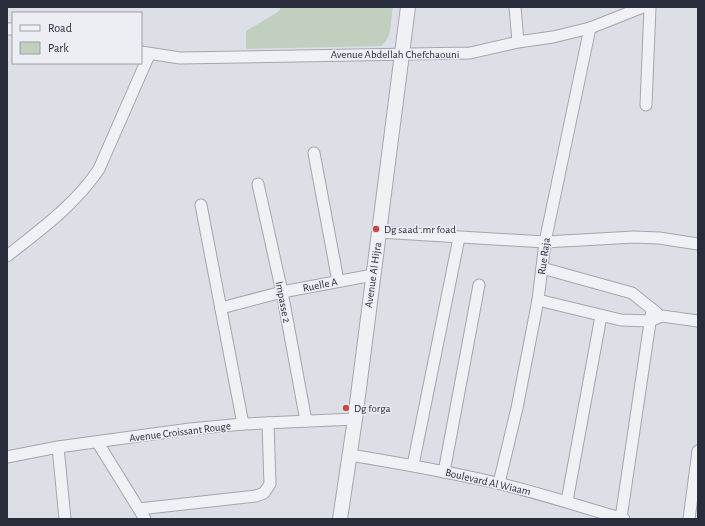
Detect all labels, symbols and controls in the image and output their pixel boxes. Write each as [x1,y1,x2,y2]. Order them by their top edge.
legend [12,12,142,64]
text: Road [48,22,72,34]
text: Park [48,42,69,54]
street label: Avenue Abdellah Chefchaouni [331,49,459,60]
marker: Dg saad .mr foad [371,224,381,234]
place label: Dg saad .mr foad [384,224,456,235]
street label: Rue Raja [536,237,552,275]
street label: Avenue Al Hijra [363,241,383,309]
street label: Ruelle A [302,276,339,294]
street label: Impasse 2 [274,280,292,324]
marker: Dg forga [341,403,351,413]
place label: Dg forga [354,403,391,414]
street label: Avenue Croissant Rouge [129,420,231,444]
street label: Boulevard Al Wiaam [444,467,532,497]

